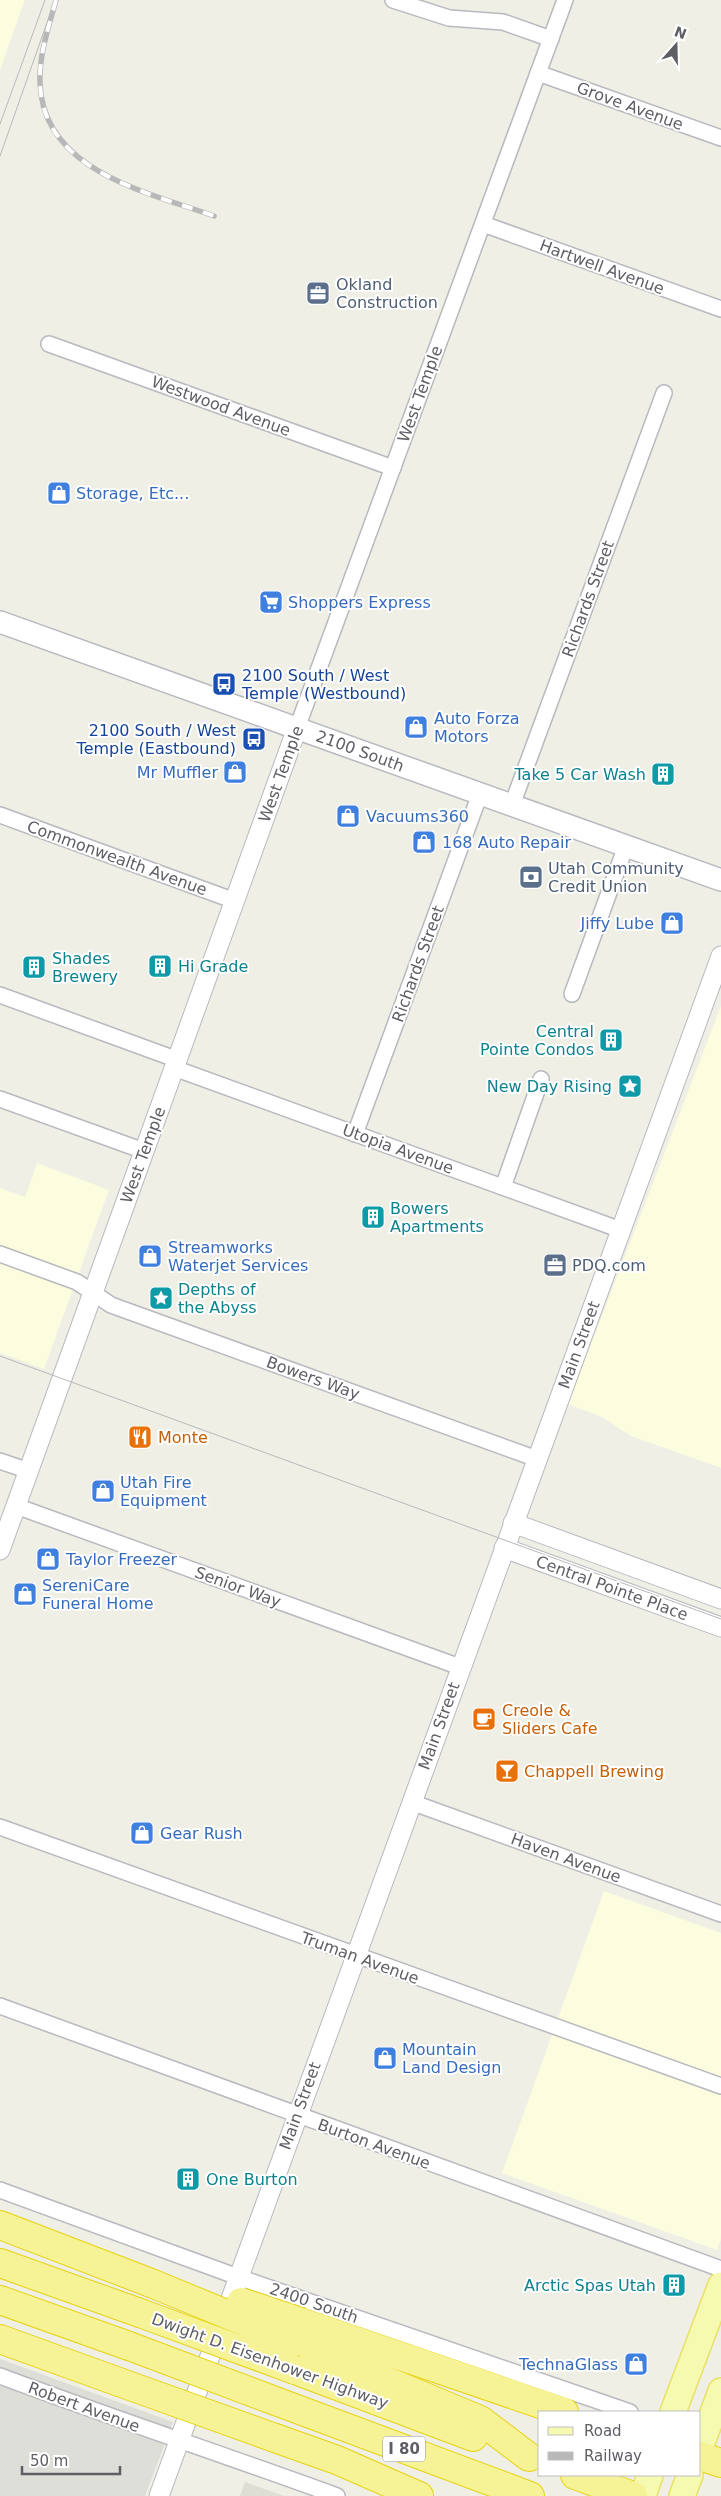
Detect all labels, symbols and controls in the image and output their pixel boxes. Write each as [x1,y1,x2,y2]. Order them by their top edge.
north arrow [651,20,701,70]
text: N [672,23,689,42]
street label: Grove Avenue [574,78,686,134]
street label: Hartwell Avenue [537,236,667,298]
place label: Okland Construction [336,275,438,312]
office icon: Okland Construction [305,280,331,306]
street label: West Temple [394,343,446,445]
street label: Westwood Avenue [149,372,293,440]
shop icon: Storage, Etc... [46,480,72,506]
place label: Storage, Etc... [76,484,189,503]
street label: Richards Street [558,538,618,660]
supermarket icon: Shoppers Express [258,589,284,615]
place label: Shoppers Express [288,593,431,612]
place label: 2100 South / West Temple (Westbound) [241,666,406,703]
bus stop icon: 2100 South / West Temple (Westbound) [211,671,237,697]
place label: Auto Forza Motors [434,709,519,746]
shop icon: Auto Forza Motors [403,714,429,740]
place label: 2100 South / West Temple (Eastbound) [76,721,236,758]
street label: West Temple [255,723,307,825]
bus stop icon: 2100 South / West Temple (Eastbound) [241,726,267,752]
street label: 2100 South [313,726,407,776]
shop icon: Mr Muffler [222,759,248,785]
building icon: Take 5 Car Wash [650,761,676,787]
place label: Mr Muffler [137,763,218,782]
place label: Take 5 Car Wash [513,765,646,784]
shop icon: Vacuums360 [335,803,361,829]
place label: Vacuums360 [366,807,469,826]
street label: Commonwealth Avenue [24,817,210,899]
shop icon: 168 Auto Repair [411,829,437,855]
place label: 168 Auto Repair [442,833,572,852]
place label: Utah Community Credit Union [548,859,684,896]
bank icon: Utah Community Credit Union [518,864,544,890]
street label: Richards Street [388,903,448,1025]
shop icon: Jiffy Lube [659,910,685,936]
place label: Jiffy Lube [579,914,654,933]
place label: Shades Brewery [52,949,118,986]
building icon: Hi Grade [147,953,173,979]
building icon: Shades Brewery [21,954,47,980]
place label: Hi Grade [178,957,248,976]
place label: Central Pointe Condos [480,1022,594,1059]
building icon: Central Pointe Condos [598,1027,624,1053]
place icon: New Day Rising [617,1073,643,1099]
place label: New Day Rising [487,1077,612,1096]
street label: West Temple [117,1104,169,1206]
street label: Utopia Avenue [340,1120,456,1178]
place label: Bowers Apartments [390,1199,484,1236]
building icon: Bowers Apartments [360,1204,386,1230]
place label: Streamworks Waterjet Services [168,1238,308,1275]
shop icon: Streamworks Waterjet Services [137,1243,163,1269]
office icon: PDQ.com [542,1252,568,1278]
place label: PDQ.com [572,1256,646,1275]
place label: Depths of the Abyss [178,1280,257,1317]
place icon: Depths of the Abyss [148,1285,174,1311]
street label: Main Street [554,1299,604,1391]
street label: Bowers Way [264,1352,362,1404]
restaurant icon: Monte [127,1424,153,1450]
place label: Monte [158,1428,208,1447]
place label: Utah Fire Equipment [120,1473,207,1510]
shop icon: Utah Fire Equipment [90,1478,116,1504]
shop icon: Taylor Freezer [35,1546,61,1572]
place label: Taylor Freezer [65,1550,177,1569]
street label: Central Pointe Place [533,1552,691,1624]
street label: Senior Way [192,1563,284,1611]
place label: SereniCare Funeral Home [42,1576,154,1613]
shop icon: SereniCare Funeral Home [12,1581,38,1607]
street label: Main Street [414,1680,464,1772]
place label: Creole & Sliders Cafe [502,1701,598,1738]
cafe icon: Creole & Sliders Cafe [471,1706,497,1732]
bar icon: Chappell Brewing [494,1758,520,1784]
place label: Chappell Brewing [524,1762,664,1781]
shop icon: Gear Rush [129,1820,155,1846]
place label: Gear Rush [160,1824,243,1843]
street label: Haven Avenue [508,1829,624,1887]
street label: Truman Avenue [297,1927,422,1988]
place label: Mountain Land Design [402,2040,501,2077]
shop icon: Mountain Land Design [372,2045,398,2071]
street label: Main Street [275,2060,325,2152]
street label: Burton Avenue [315,2115,433,2173]
building icon: One Burton [175,2166,201,2192]
place label: One Burton [206,2170,298,2189]
building icon: Arctic Spas Utah [661,2272,687,2298]
place label: Arctic Spas Utah [524,2276,656,2295]
street label: 2400 South [267,2279,361,2327]
street label: Dwight D. Eisenhower Highway [149,2309,391,2413]
shop icon: TechnaGlass [623,2351,649,2377]
place label: TechnaGlass [518,2355,618,2374]
street label: Robert Avenue [26,2378,142,2436]
legend [538,2411,701,2476]
text: Road [584,2422,622,2440]
road number: I 80 [383,2436,425,2462]
scale bar [22,2444,120,2476]
text: Railway [584,2447,642,2465]
text: 50 m [30,2452,68,2470]

